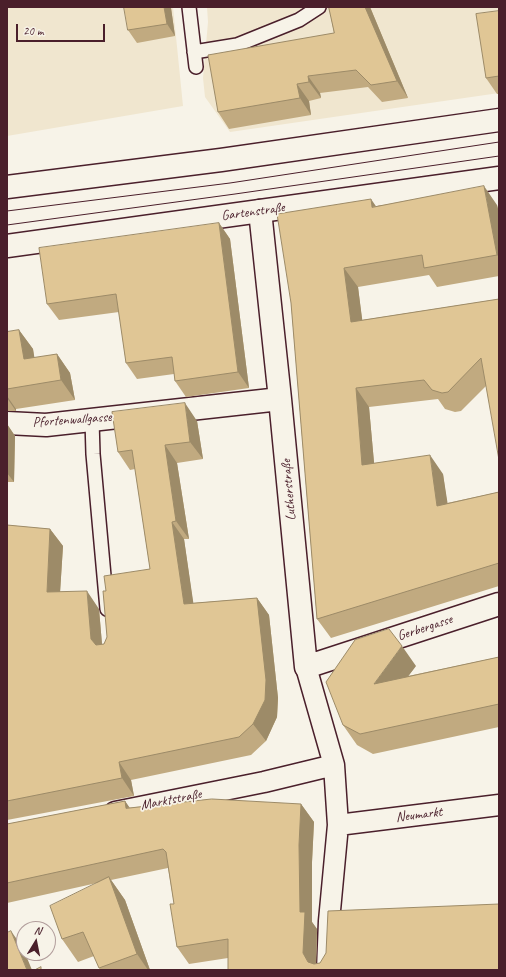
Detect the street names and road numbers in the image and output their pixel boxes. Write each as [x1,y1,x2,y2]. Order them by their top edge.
street label: Gartenstraße [220,199,286,225]
street label: Pfortenwallgasse [32,409,112,431]
street label: Lutherstraße [278,459,300,521]
street label: Gerbergasse [395,611,455,645]
street label: Marktstraße [139,786,203,814]
street label: Neumarkt [395,804,443,826]

